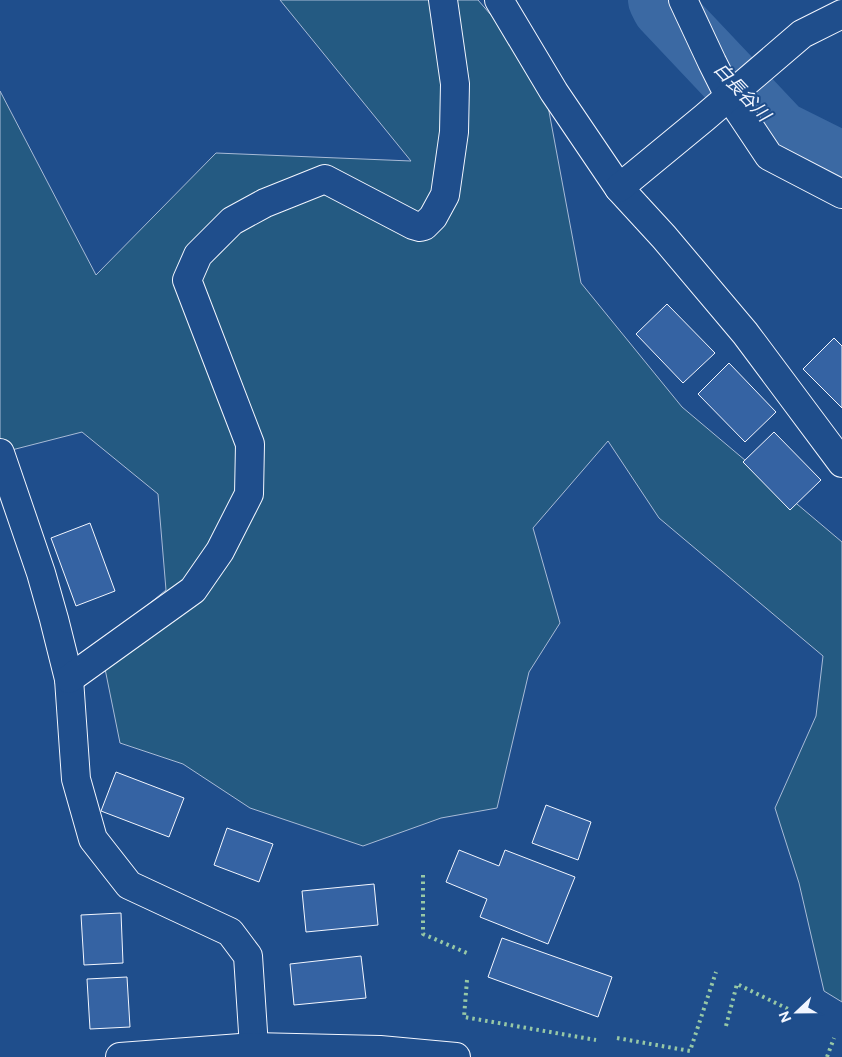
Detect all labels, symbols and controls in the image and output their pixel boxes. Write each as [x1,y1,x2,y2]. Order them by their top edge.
water label: 白長谷川 [710,58,776,127]
north arrow [772,987,822,1037]
text: N [775,1009,794,1025]

